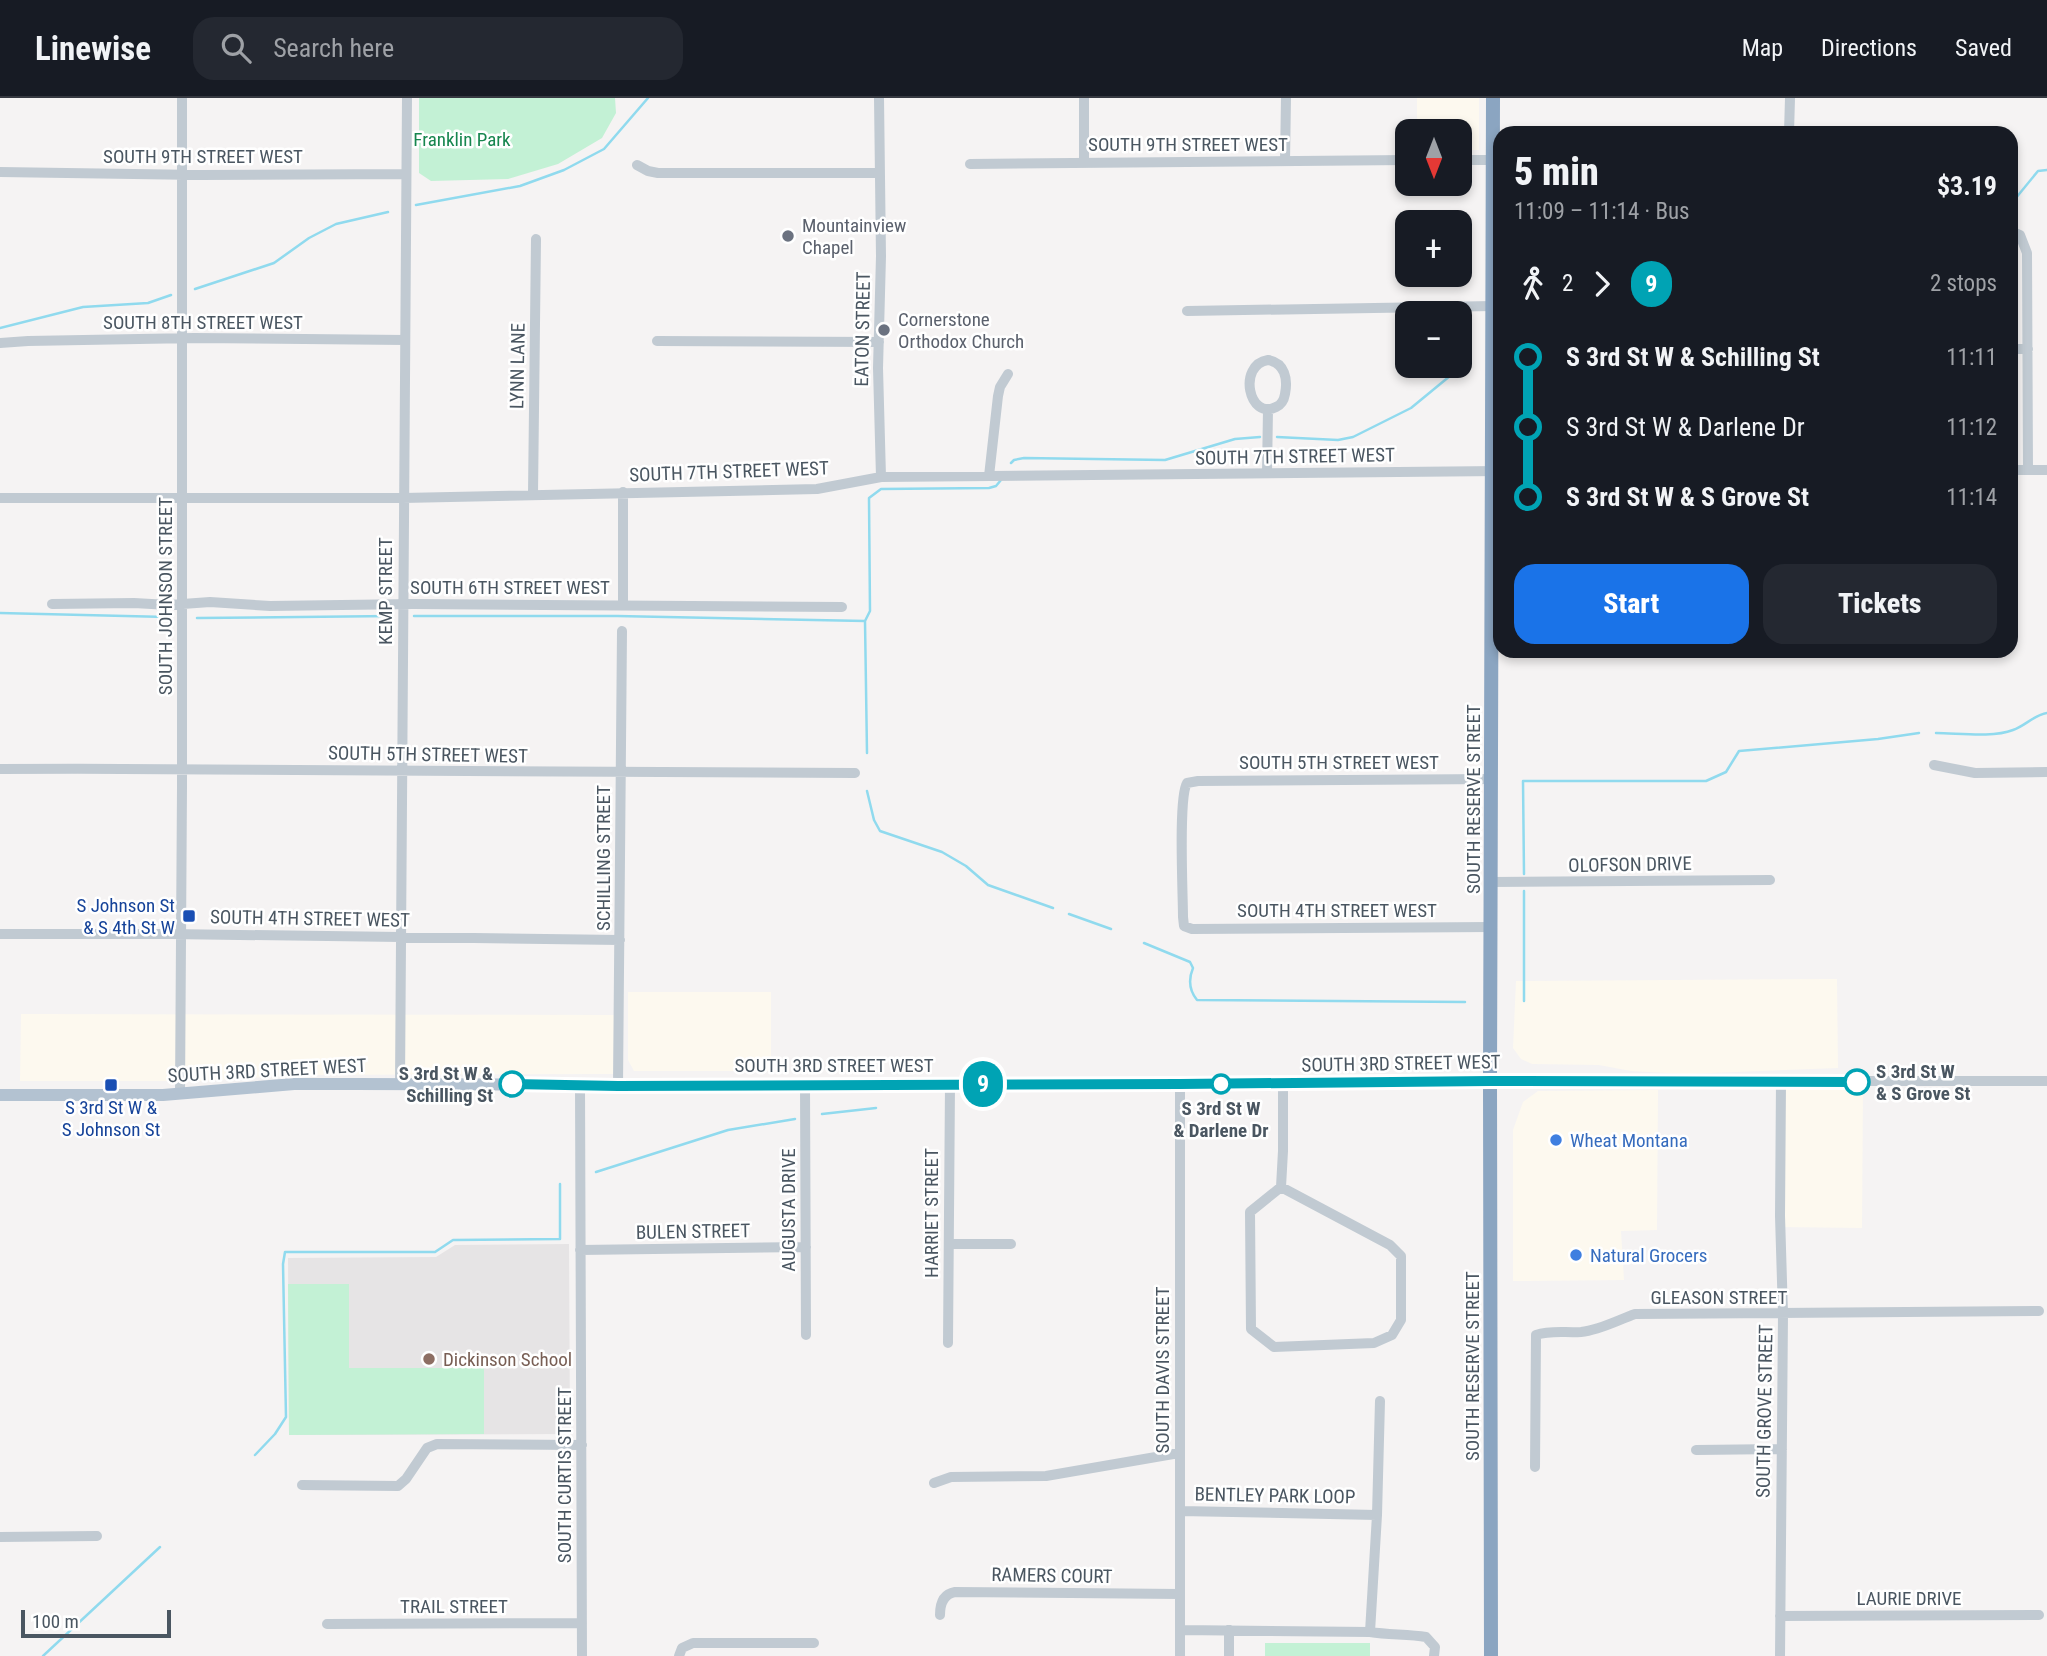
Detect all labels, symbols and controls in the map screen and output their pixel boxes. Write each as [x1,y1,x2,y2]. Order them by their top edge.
search box [193,17,683,80]
text: Linewise [35,29,151,68]
icon: search [217,29,255,67]
text: Search here [273,33,394,63]
text: Map [1742,34,1783,62]
text: Directions [1821,34,1917,62]
text: Saved [1955,34,2012,62]
north arrow [1395,119,1472,196]
map controls [1395,119,1472,378]
park label: Franklin Park [413,128,511,151]
street label: SOUTH 9TH STREET WEST [1088,133,1288,156]
street label: SOUTH 9TH STREET WEST [103,145,303,168]
text: 5 min [1514,150,1599,194]
text: $3.19 [1937,171,1997,201]
text: 11:09 – 11:14 · Bus [1514,198,1690,225]
button: + [1395,210,1472,287]
place label: Mountainview Chapel [802,214,906,259]
marker: Mountainview Chapel [780,228,796,244]
icon: walk [1514,265,1552,303]
icon: forward [1583,265,1621,303]
text: 2 [1562,270,1573,297]
text: 9 [1645,270,1658,298]
text: 2 stops [1930,270,1997,297]
street label: EATON STREET [850,271,875,387]
button: − [1395,301,1472,378]
place label: Cornerstone Orthodox Church [898,308,1024,353]
street label: SOUTH 8TH STREET WEST [103,311,303,334]
marker: Cornerstone Orthodox Church [876,322,892,338]
street label: LYNN LANE [505,323,530,409]
text: S 3rd St W & Schilling St [1566,342,1820,372]
text: 11:11 [1946,344,1997,371]
text: S 3rd St W & Darlene Dr [1566,412,1805,442]
text: 11:12 [1946,414,1997,441]
street label: SOUTH 7TH STREET WEST [1195,443,1395,470]
street label: SOUTH 7TH STREET WEST [629,457,829,486]
text: S 3rd St W & S Grove St [1566,482,1809,512]
text: 11:14 [1946,484,1997,511]
street label: SOUTH JOHNSON STREET [154,497,177,695]
street label: KEMP STREET [374,537,397,645]
button: Start [1514,564,1749,644]
button: Tickets [1763,564,1997,644]
street label: SOUTH 6TH STREET WEST [410,576,610,599]
street label: SOUTH RESERVE STREET [1462,704,1485,894]
street label: SOUTH 5TH STREET WEST [328,741,528,768]
street label: SOUTH 5TH STREET WEST [1239,751,1439,774]
street label: SCHILLING STREET [592,785,615,931]
street label: OLOFSON DRIVE [1568,852,1692,877]
place label: S Johnson St & S 4th St W [76,894,175,939]
street label: SOUTH 4TH STREET WEST [1237,899,1437,922]
street label: SOUTH 4TH STREET WEST [210,905,410,932]
marker: S Johnson St & S 4th St W [181,908,197,924]
street label: SOUTH 3RD STREET WEST [1301,1050,1501,1077]
street label: SOUTH 3RD STREET WEST [167,1054,367,1087]
street label: SOUTH 3RD STREET WEST [734,1054,934,1077]
place label: S 3rd St W & S Grove St [1876,1060,1971,1105]
line badge: 9 [960,1061,1006,1107]
place label: S 3rd St W & Schilling St [399,1062,493,1107]
marker: S 3rd St W & S Grove St [1844,1069,1870,1095]
text: 9 [977,1070,989,1098]
marker: S 3rd St W & Schilling St [499,1071,525,1097]
marker: S 3rd St W & Darlene Dr [1211,1074,1231,1094]
marker: S 3rd St W & S Johnson St [103,1077,119,1093]
place label: S 3rd St W & S Johnson St [62,1096,160,1141]
place label: S 3rd St W & Darlene Dr [1173,1097,1269,1142]
place label: Wheat Montana [1570,1129,1688,1152]
marker: Wheat Montana [1548,1132,1564,1148]
street label: AUGUSTA DRIVE [777,1148,800,1272]
street label: HARRIET STREET [920,1148,943,1278]
street label: BULEN STREET [636,1219,751,1244]
place label: Natural Grocers [1590,1244,1707,1267]
marker: Natural Grocers [1568,1247,1584,1263]
street label: SOUTH RESERVE STREET [1461,1271,1484,1461]
street label: SOUTH DAVIS STREET [1151,1286,1174,1454]
street label: GLEASON STREET [1651,1286,1788,1309]
street label: SOUTH GROVE STREET [1751,1324,1778,1498]
place label: Dickinson School [443,1348,572,1371]
marker: Dickinson School [421,1351,437,1367]
street label: SOUTH CURTIS STREET [553,1387,576,1563]
street label: BENTLEY PARK LOOP [1194,1483,1356,1508]
street label: RAMERS COURT [991,1563,1113,1588]
street label: LAURIE DRIVE [1856,1587,1962,1610]
street label: TRAIL STREET [400,1595,508,1618]
scale bar [21,1607,172,1639]
text: 100 m [32,1610,79,1633]

